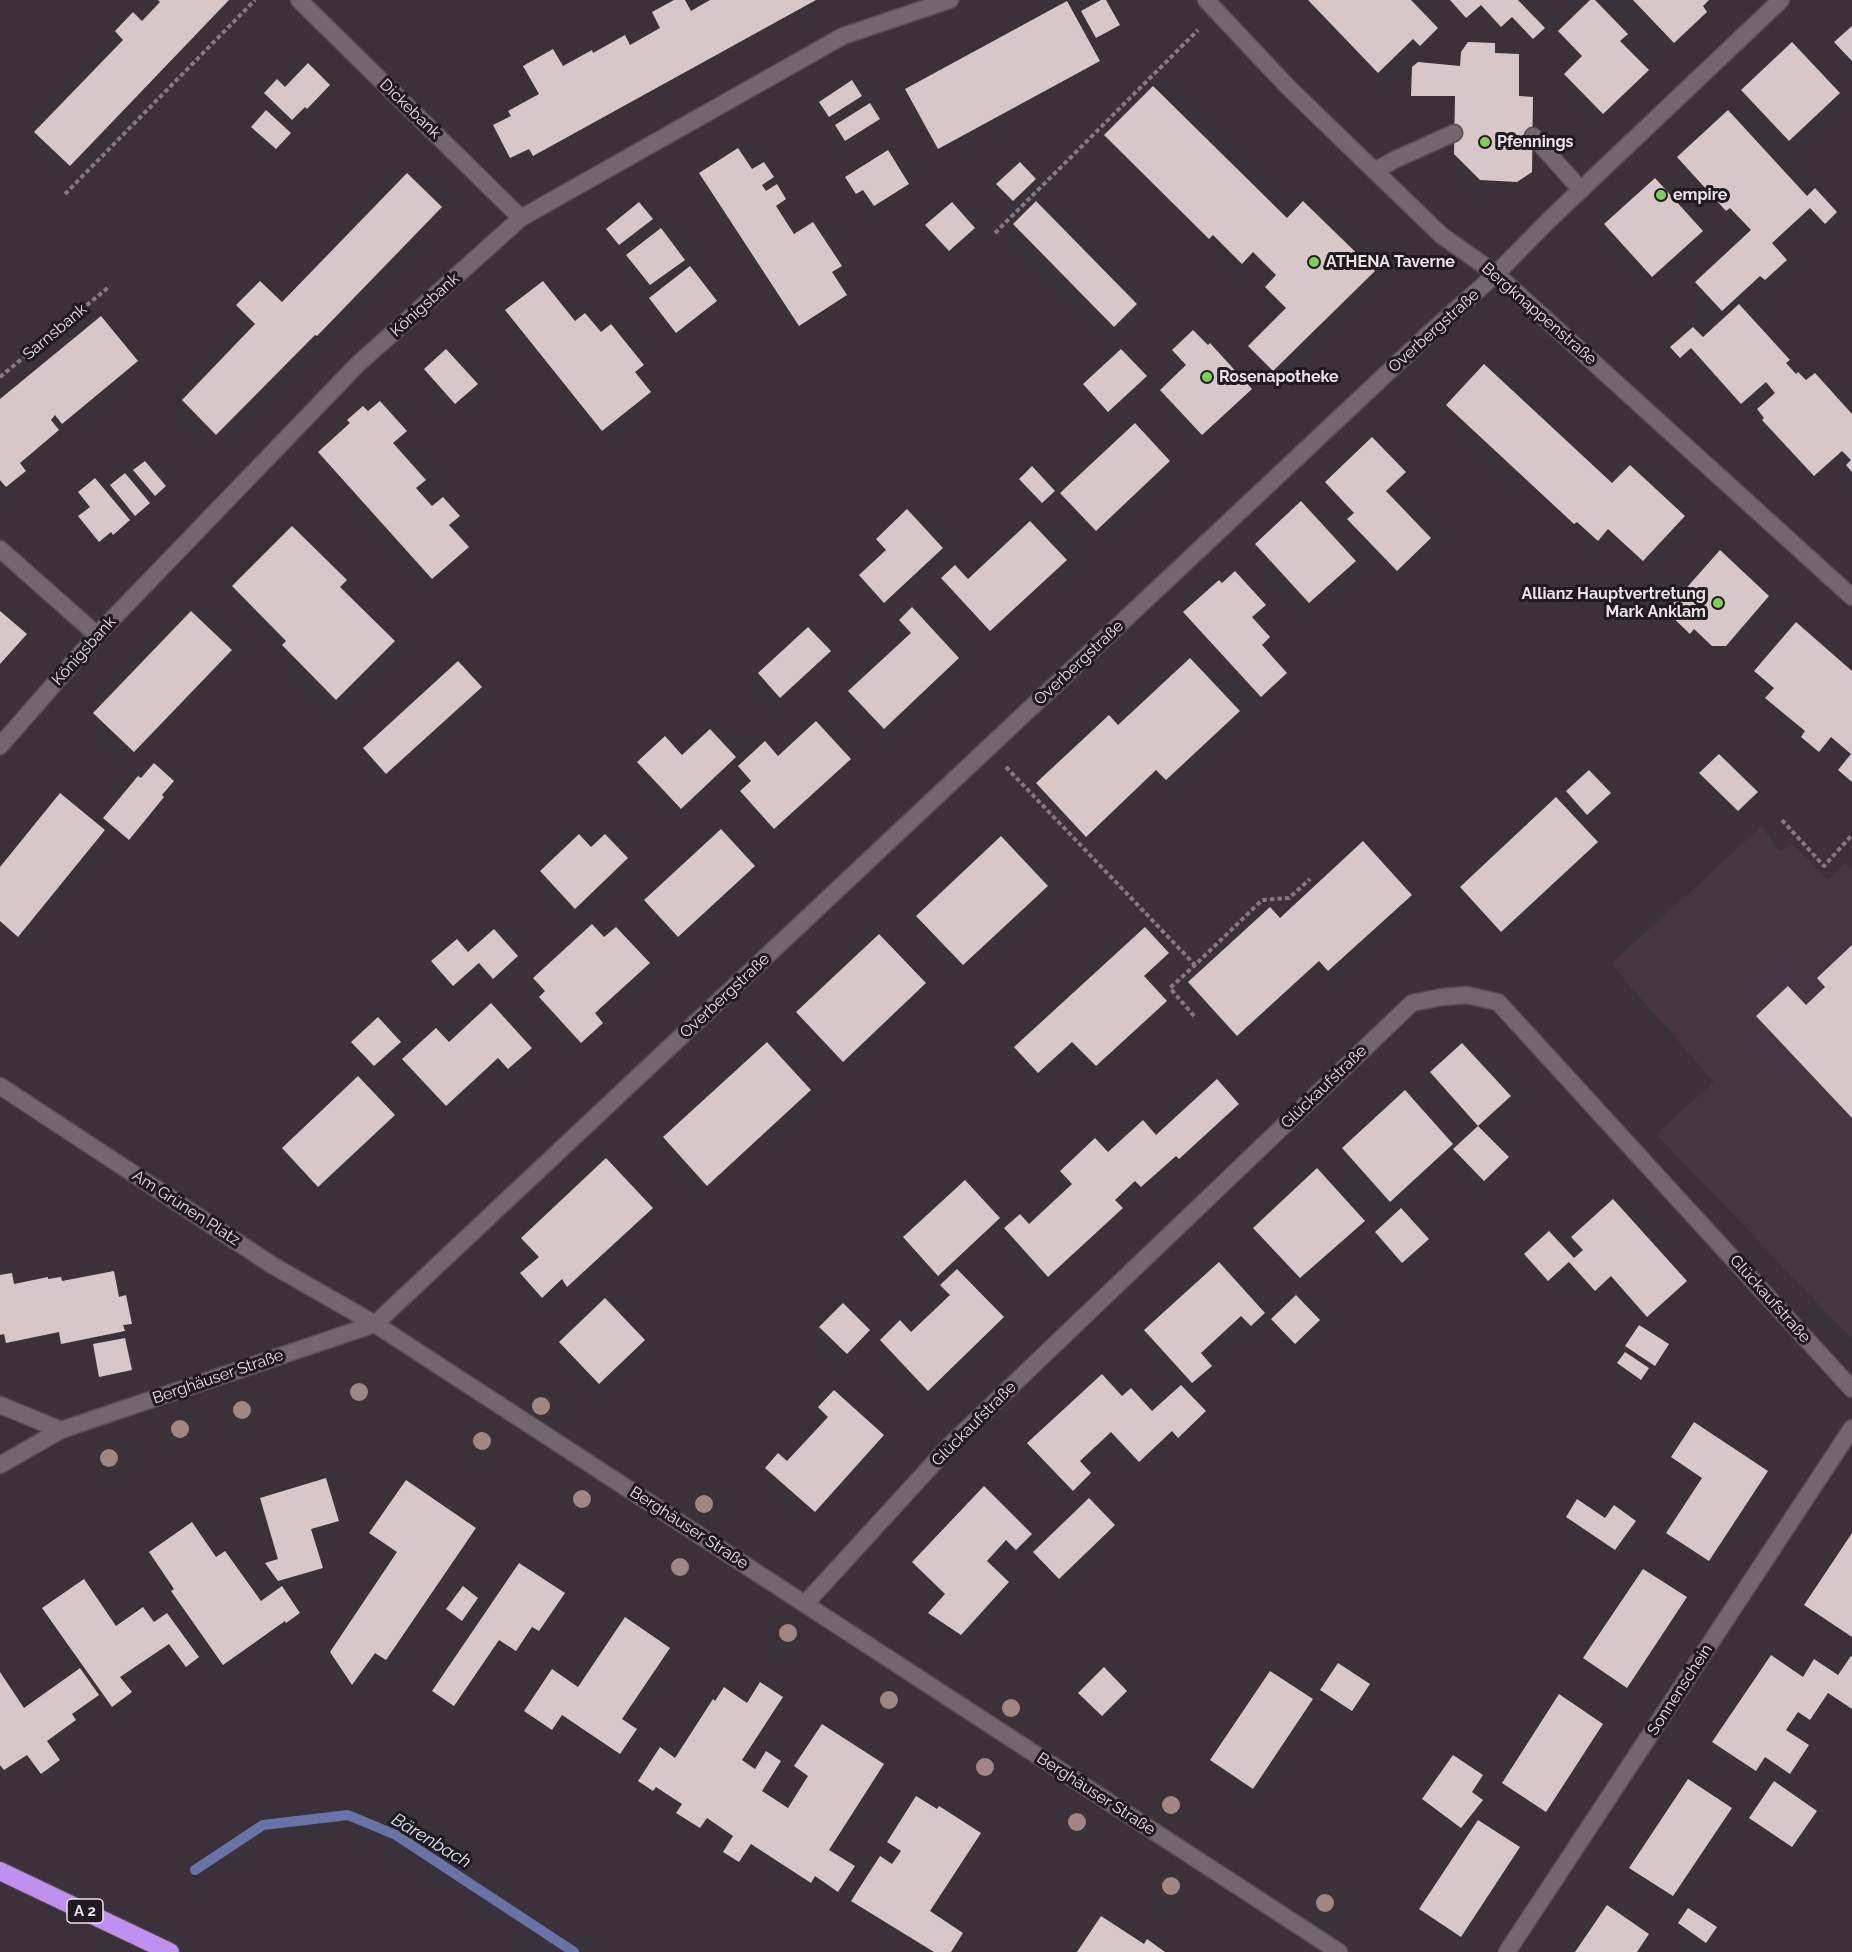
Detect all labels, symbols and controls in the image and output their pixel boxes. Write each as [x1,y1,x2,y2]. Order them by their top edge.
street label: Dickebank [375,75,445,143]
place label: Pfennings [1497,132,1573,152]
marker: Pfennings [1478,135,1492,149]
place label: empire [1673,185,1727,205]
marker: empire [1654,188,1668,202]
place label: ATHENA Taverne [1326,252,1455,272]
marker: ATHENA Taverne [1307,255,1321,269]
street label: Bergknappenstraße [1478,259,1600,369]
street label: Königsbank [387,269,463,341]
street label: Overbergstraße [1385,285,1483,377]
street label: Sarnsbank [19,300,91,364]
place label: Rosenapotheke [1219,367,1339,387]
marker: Rosenapotheke [1200,370,1214,384]
place label: Allianz Hauptvertretung Mark Anklam [1522,584,1706,622]
marker: Allianz Hauptvertretung Mark Anklam [1711,596,1725,610]
street label: Königsbank [48,613,120,689]
street label: Overbergstraße [1030,617,1128,709]
street label: Overbergstraße [676,950,774,1042]
street label: Glückaufstraße [1277,1041,1371,1133]
street label: Am Grünen Platz [129,1166,243,1250]
street label: Glückaufstraße [1726,1251,1814,1347]
street label: Berghäuser Straße [150,1346,286,1408]
street label: Glückaufstraße [928,1378,1020,1470]
street label: Berghäuser Straße [626,1483,752,1573]
street label: Sonnenschein [1643,1641,1717,1739]
street label: Berghäuser Straße [1033,1749,1159,1839]
water label: Bärenbach [387,1809,475,1873]
road number: A 2 [67,1899,103,1923]

